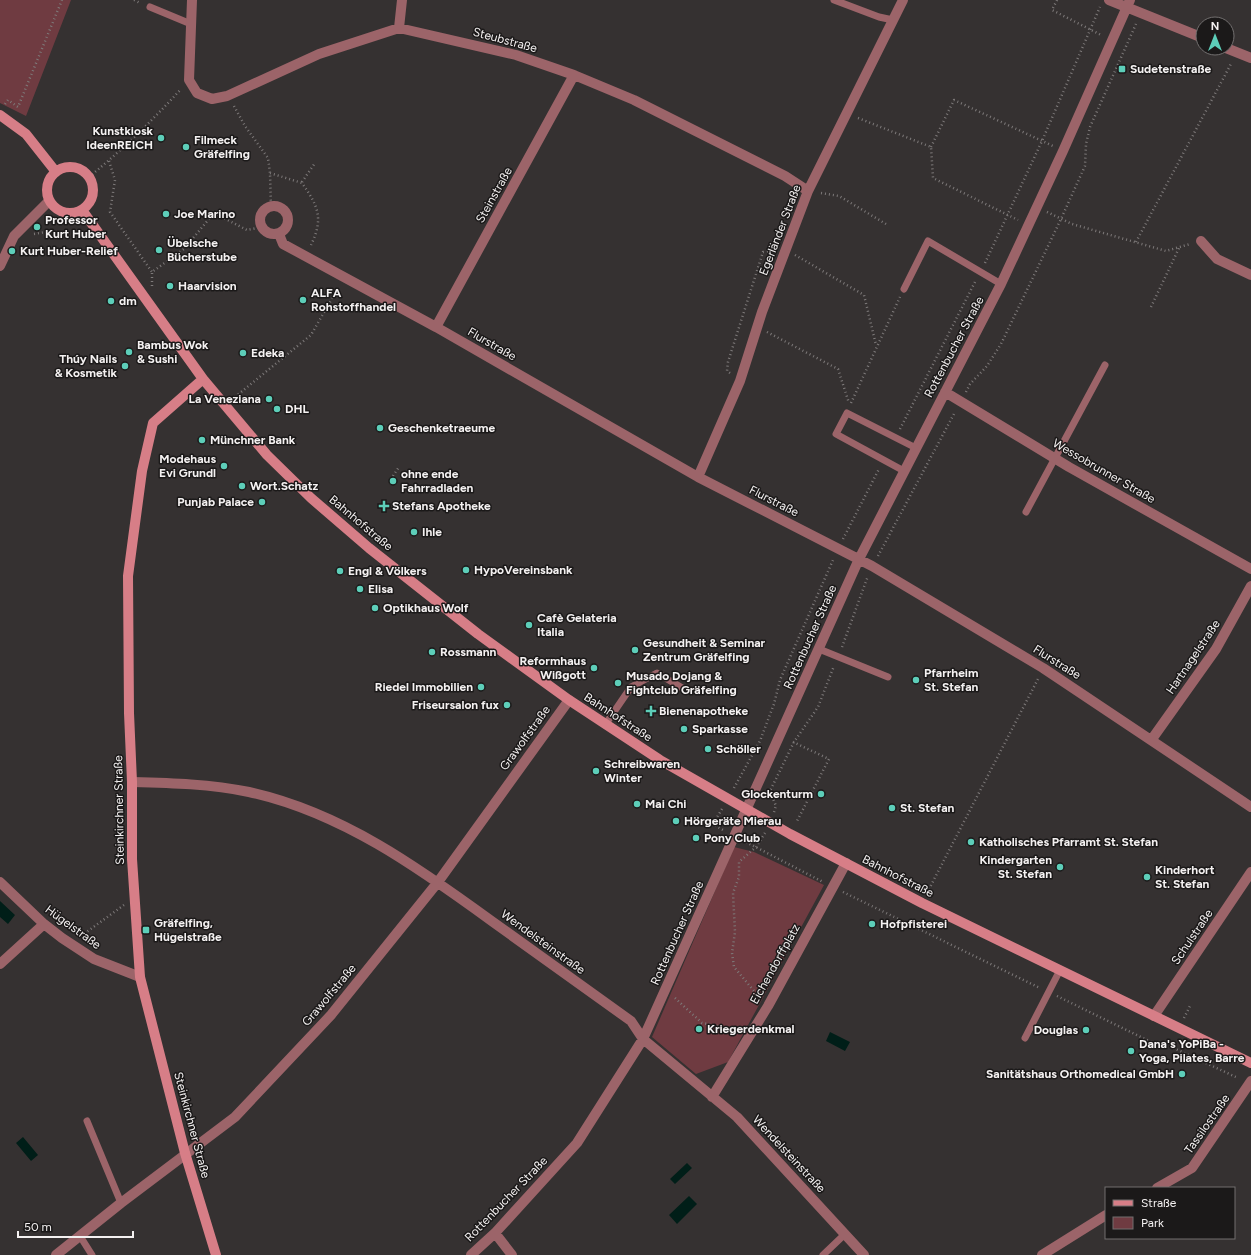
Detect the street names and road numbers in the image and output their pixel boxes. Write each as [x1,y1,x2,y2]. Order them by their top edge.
street label: Steubstraße [471,25,539,55]
street label: Steinstraße [473,164,515,225]
street label: Egerländer Straße [756,182,804,277]
street label: Rottenbucher Straße [921,294,987,400]
street label: Flurstraße [465,325,519,364]
street label: Wessobrunner Straße [1050,436,1158,506]
street label: Flurstraße [747,483,801,520]
street label: Bahnhofstraße [326,492,396,554]
street label: Rottenbucher Straße [781,582,839,691]
street label: Hartnagelstraße [1163,617,1223,697]
street label: Flurstraße [1031,642,1084,682]
street label: Bahnhofstraße [581,690,655,745]
street label: Grawolfstraße [497,703,553,773]
street label: Steinkirchner Straße [111,755,127,865]
street label: Bahnhofstraße [860,852,937,900]
street label: Rottenbucher Straße [648,878,706,987]
street label: Hügelstraße [42,902,104,952]
street label: Schulstraße [1168,906,1216,967]
street label: Wendelsteinstraße [498,907,588,977]
street label: Eichendorffplatz [747,921,803,1007]
street label: Grawolfstraße [299,961,359,1029]
street label: Steinkirchner Straße [171,1070,213,1180]
street label: Tassilostraße [1181,1091,1233,1156]
street label: Wendelsteinstraße [750,1113,829,1196]
street label: Rottenbucher Straße [462,1153,550,1244]

